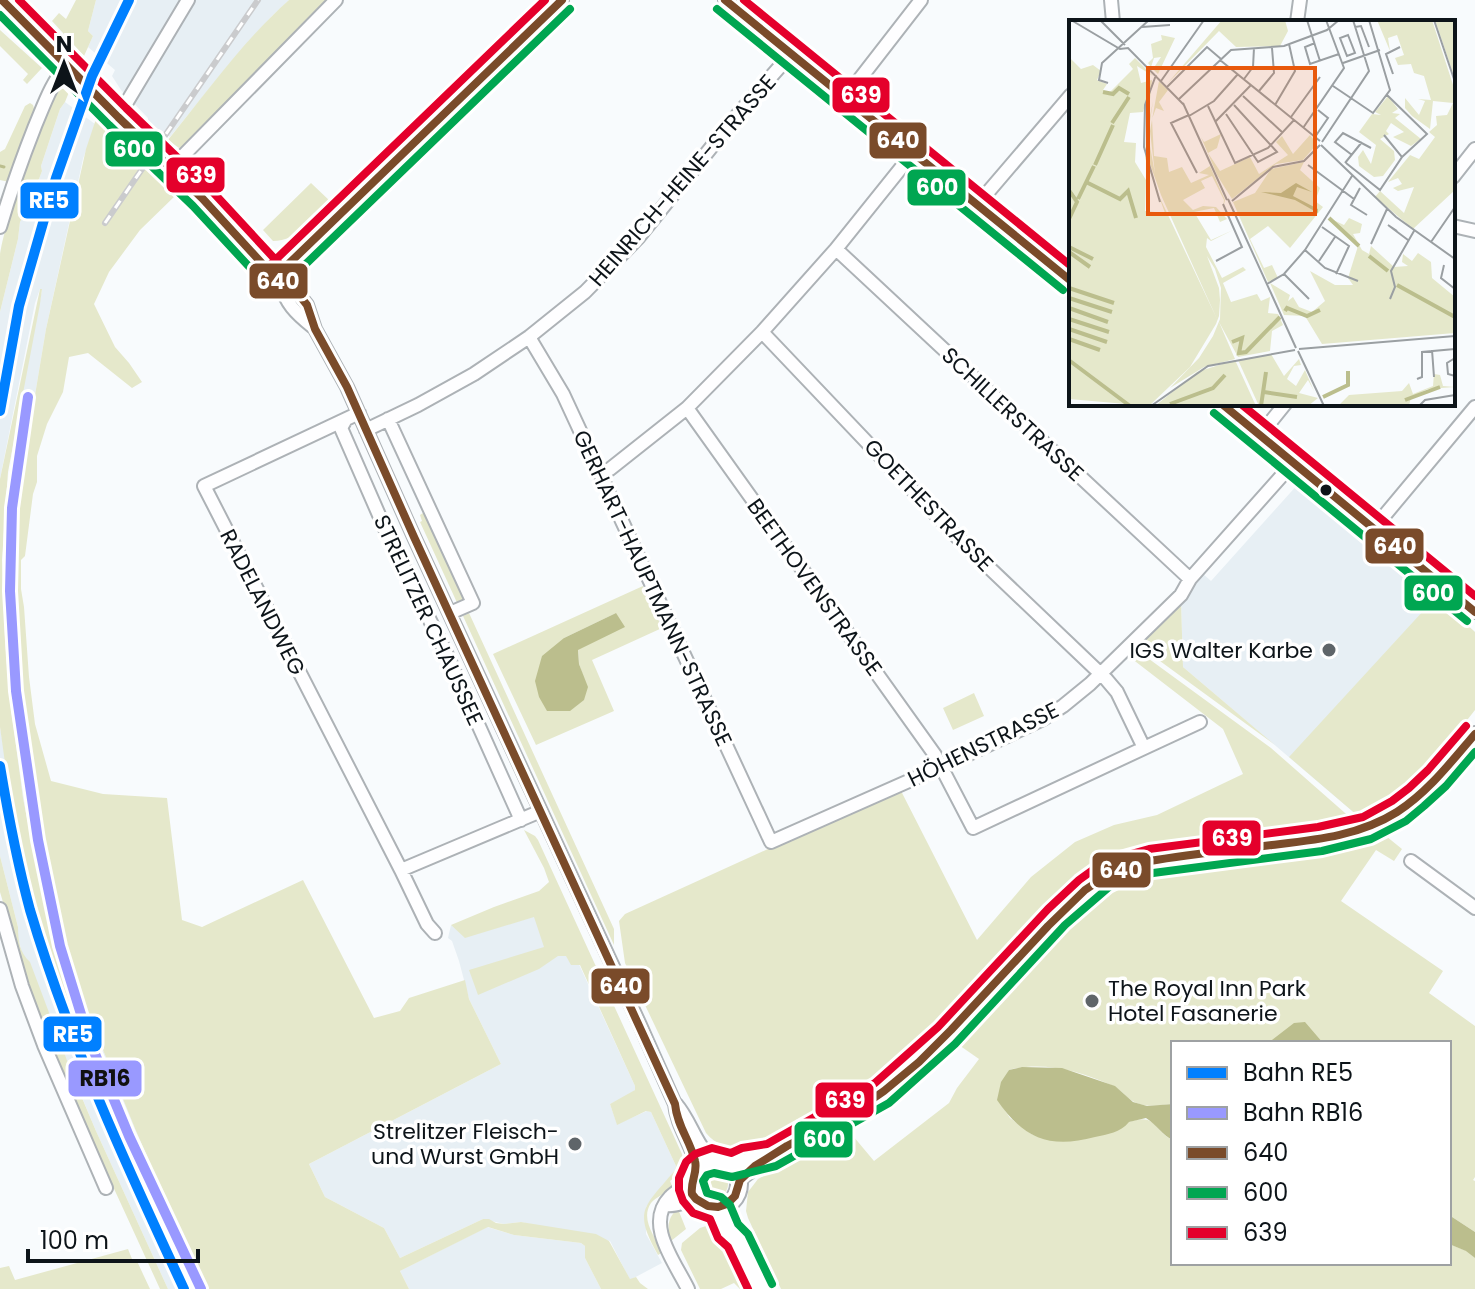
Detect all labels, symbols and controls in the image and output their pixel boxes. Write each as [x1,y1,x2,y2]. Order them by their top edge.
inset map [1069,20,1455,406]
north arrow [24,24,104,104]
text: N [56,29,72,60]
street label: HEINRICH-HEINE-STRASSE [582,68,783,293]
line badge: 639 [831,76,891,114]
text: 639 [841,80,881,111]
line badge: 640 [868,121,928,160]
text: 640 [876,125,920,156]
line badge: 600 [104,130,164,168]
text: 600 [113,134,155,165]
line badge: 639 [165,156,226,194]
text: 639 [176,160,216,191]
line badge: 600 [906,168,967,207]
text: 600 [916,172,958,203]
line badge: RE5 [19,181,80,220]
text: RE5 [29,185,69,216]
line badge: 640 [248,262,309,300]
text: 640 [256,266,300,297]
street label: SCHILLERSTRASSE [935,340,1091,489]
street label: GERHART-HAUPTMANN-STRASSE [565,425,740,751]
street label: GOETHESTRASSE [857,432,1000,579]
unlabelled marker [1318,482,1334,498]
street label: BEETHOVENSTRASSE [740,492,890,682]
street label: STRELITZER CHAUSSEE [366,510,491,731]
street label: RADELANDWEG [212,524,313,681]
line badge: 640 [1364,527,1425,565]
text: 640 [1373,531,1417,562]
line badge: 600 [1403,574,1464,612]
text: 600 [1412,578,1454,609]
place label: IGS Walter Karbe [1129,635,1313,666]
marker: IGS Walter Karbe [1320,641,1338,659]
street label: HÖHENSTRASSE [902,694,1064,794]
line badge: 639 [1201,819,1262,857]
text: 639 [1212,823,1252,854]
line badge: 640 [1091,851,1152,889]
text: 640 [1099,855,1143,886]
line badge: 640 [590,967,651,1005]
text: 640 [599,971,643,1002]
place label: The Royal Inn Park Hotel Fasanerie [1108,973,1307,1029]
marker: The Royal Inn Park Hotel Fasanerie [1083,992,1101,1010]
line badge: RE5 [42,1015,103,1053]
text: RE5 [53,1019,93,1050]
legend [1171,1041,1451,1265]
text: Bahn RE5 [1243,1056,1353,1089]
line badge: RB16 [67,1059,143,1098]
text: RB16 [79,1063,131,1094]
line badge: 639 [814,1081,875,1119]
text: 639 [825,1085,865,1116]
text: Bahn RB16 [1243,1096,1363,1129]
place label: Strelitzer Fleisch- und Wurst GmbH [371,1116,559,1172]
line badge: 600 [793,1120,854,1159]
text: 600 [803,1124,845,1155]
marker: Strelitzer Fleisch- und Wurst GmbH [566,1135,584,1153]
text: 640 [1243,1136,1288,1169]
text: 600 [1243,1176,1288,1209]
scale bar [28,1213,198,1263]
text: 639 [1243,1216,1288,1249]
text: 100 m [40,1224,109,1257]

